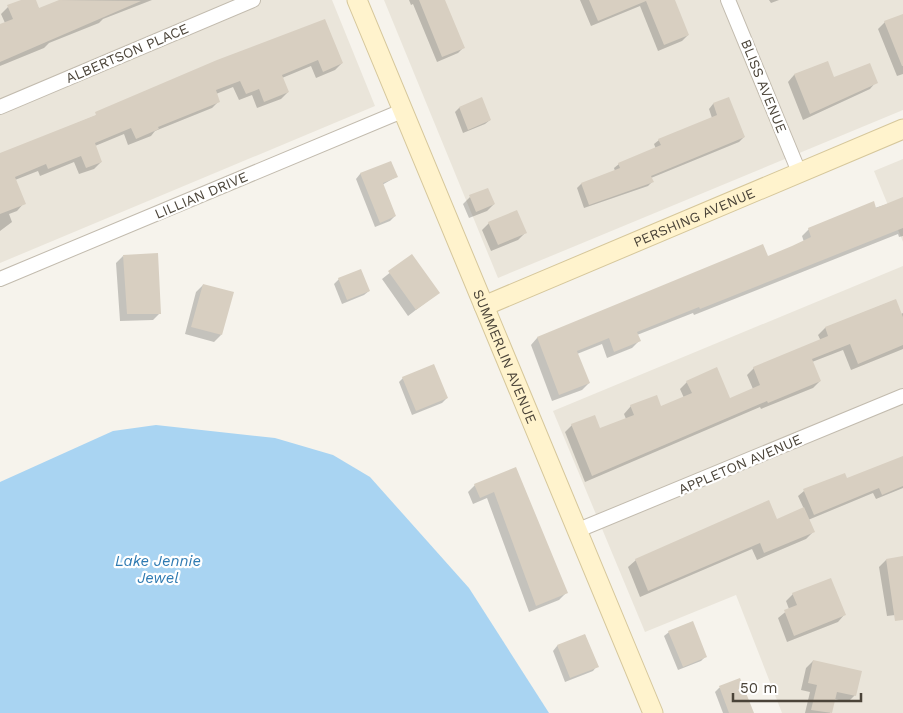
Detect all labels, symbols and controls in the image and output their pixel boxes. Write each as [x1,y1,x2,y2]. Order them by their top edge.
street label: ALBERTSON PLACE [63,20,191,86]
street label: BLISS AVENUE [738,37,790,135]
street label: LILLIAN DRIVE [152,168,250,222]
street label: PERSHING AVENUE [631,185,757,250]
street label: SUMMERLIN AVENUE [470,287,540,426]
street label: APPLETON AVENUE [676,431,804,497]
water label: Lake Jennie Jewel [115,552,201,587]
scale bar [733,670,860,702]
text: 50 m [740,679,777,697]

